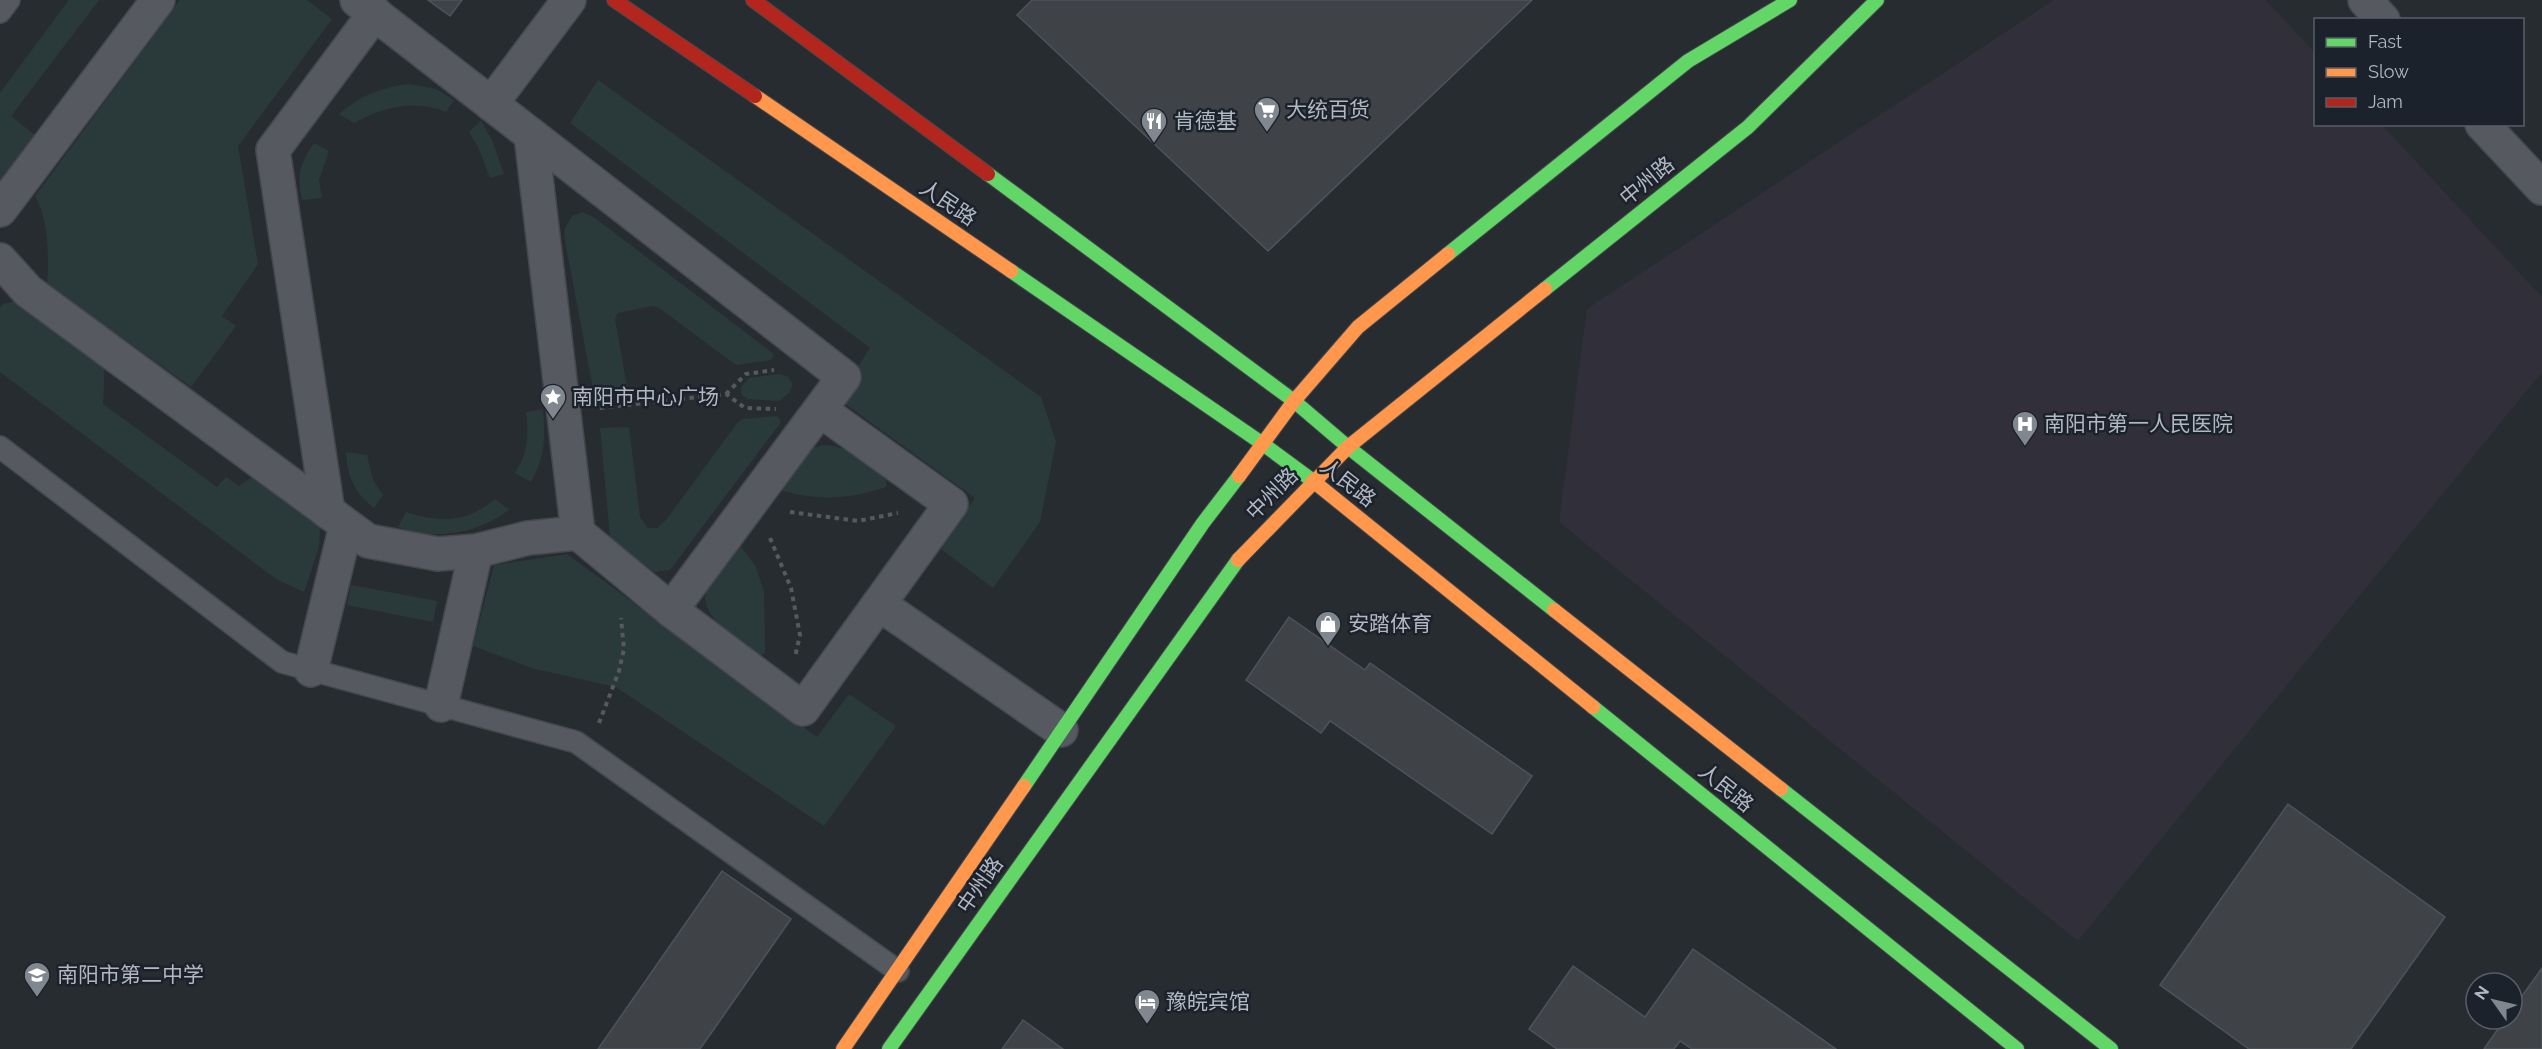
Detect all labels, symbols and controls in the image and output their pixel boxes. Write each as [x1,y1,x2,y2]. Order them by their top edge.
legend [2314,18,2524,126]
text: Fast [2368,31,2402,52]
text: Slow [2368,61,2409,82]
text: Jam [2368,91,2403,112]
supermarket icon: 大统百货 [1252,95,1282,133]
place label: 大统百货 [1286,97,1370,122]
restaurant icon: 肯德基 [1139,106,1169,144]
place label: 肯德基 [1174,108,1237,133]
street label: 中州路 [1614,151,1679,210]
street label: 人民路 [915,175,981,231]
place icon: 南阳市中心广场 [538,382,568,420]
place label: 南阳市中心广场 [572,384,719,409]
hospital icon: 南阳市第一人民医院 [2010,409,2040,447]
place label: 南阳市第一人民医院 [2044,411,2233,436]
street label: 人民路 [1316,453,1381,512]
street label: 中州路 [1241,463,1303,525]
shop icon: 安踏体育 [1313,609,1343,647]
place label: 安踏体育 [1348,611,1432,636]
street label: 人民路 [1694,758,1759,817]
street label: 中州路 [951,852,1008,918]
school or university icon: 南阳市第二中学 [22,960,52,998]
place label: 南阳市第二中学 [57,962,204,987]
north arrow [2464,971,2524,1031]
text: N [2471,983,2493,1003]
hotel icon: 豫皖宾馆 [1132,987,1162,1025]
place label: 豫皖宾馆 [1166,989,1250,1014]

